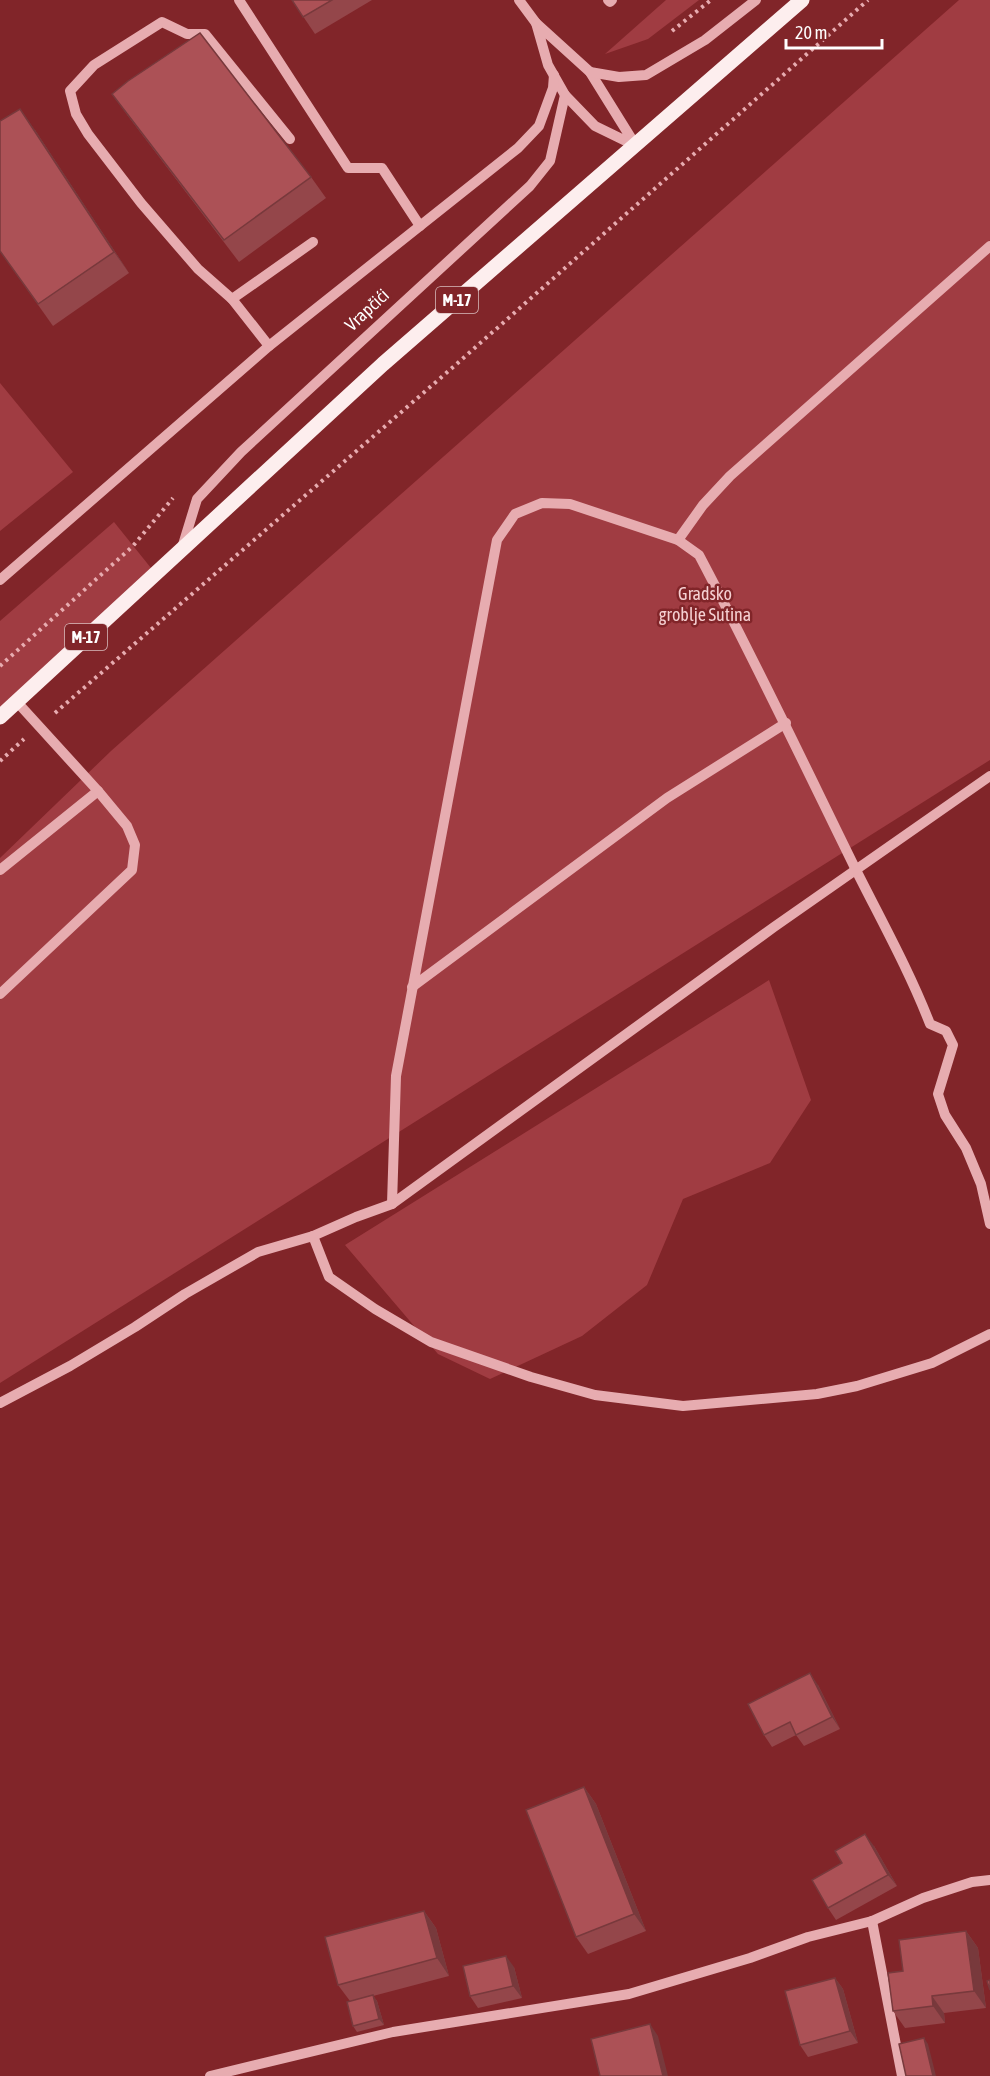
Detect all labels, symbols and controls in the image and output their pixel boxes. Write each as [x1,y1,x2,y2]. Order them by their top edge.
scale bar [786,12,882,50]
text: 20 m [795,22,827,43]
street label: Vrapčići [340,284,393,335]
road number: M-17 [436,287,478,313]
park label: Gradsko groblje Sutina [659,583,751,625]
road number: M-17 [65,624,107,650]

